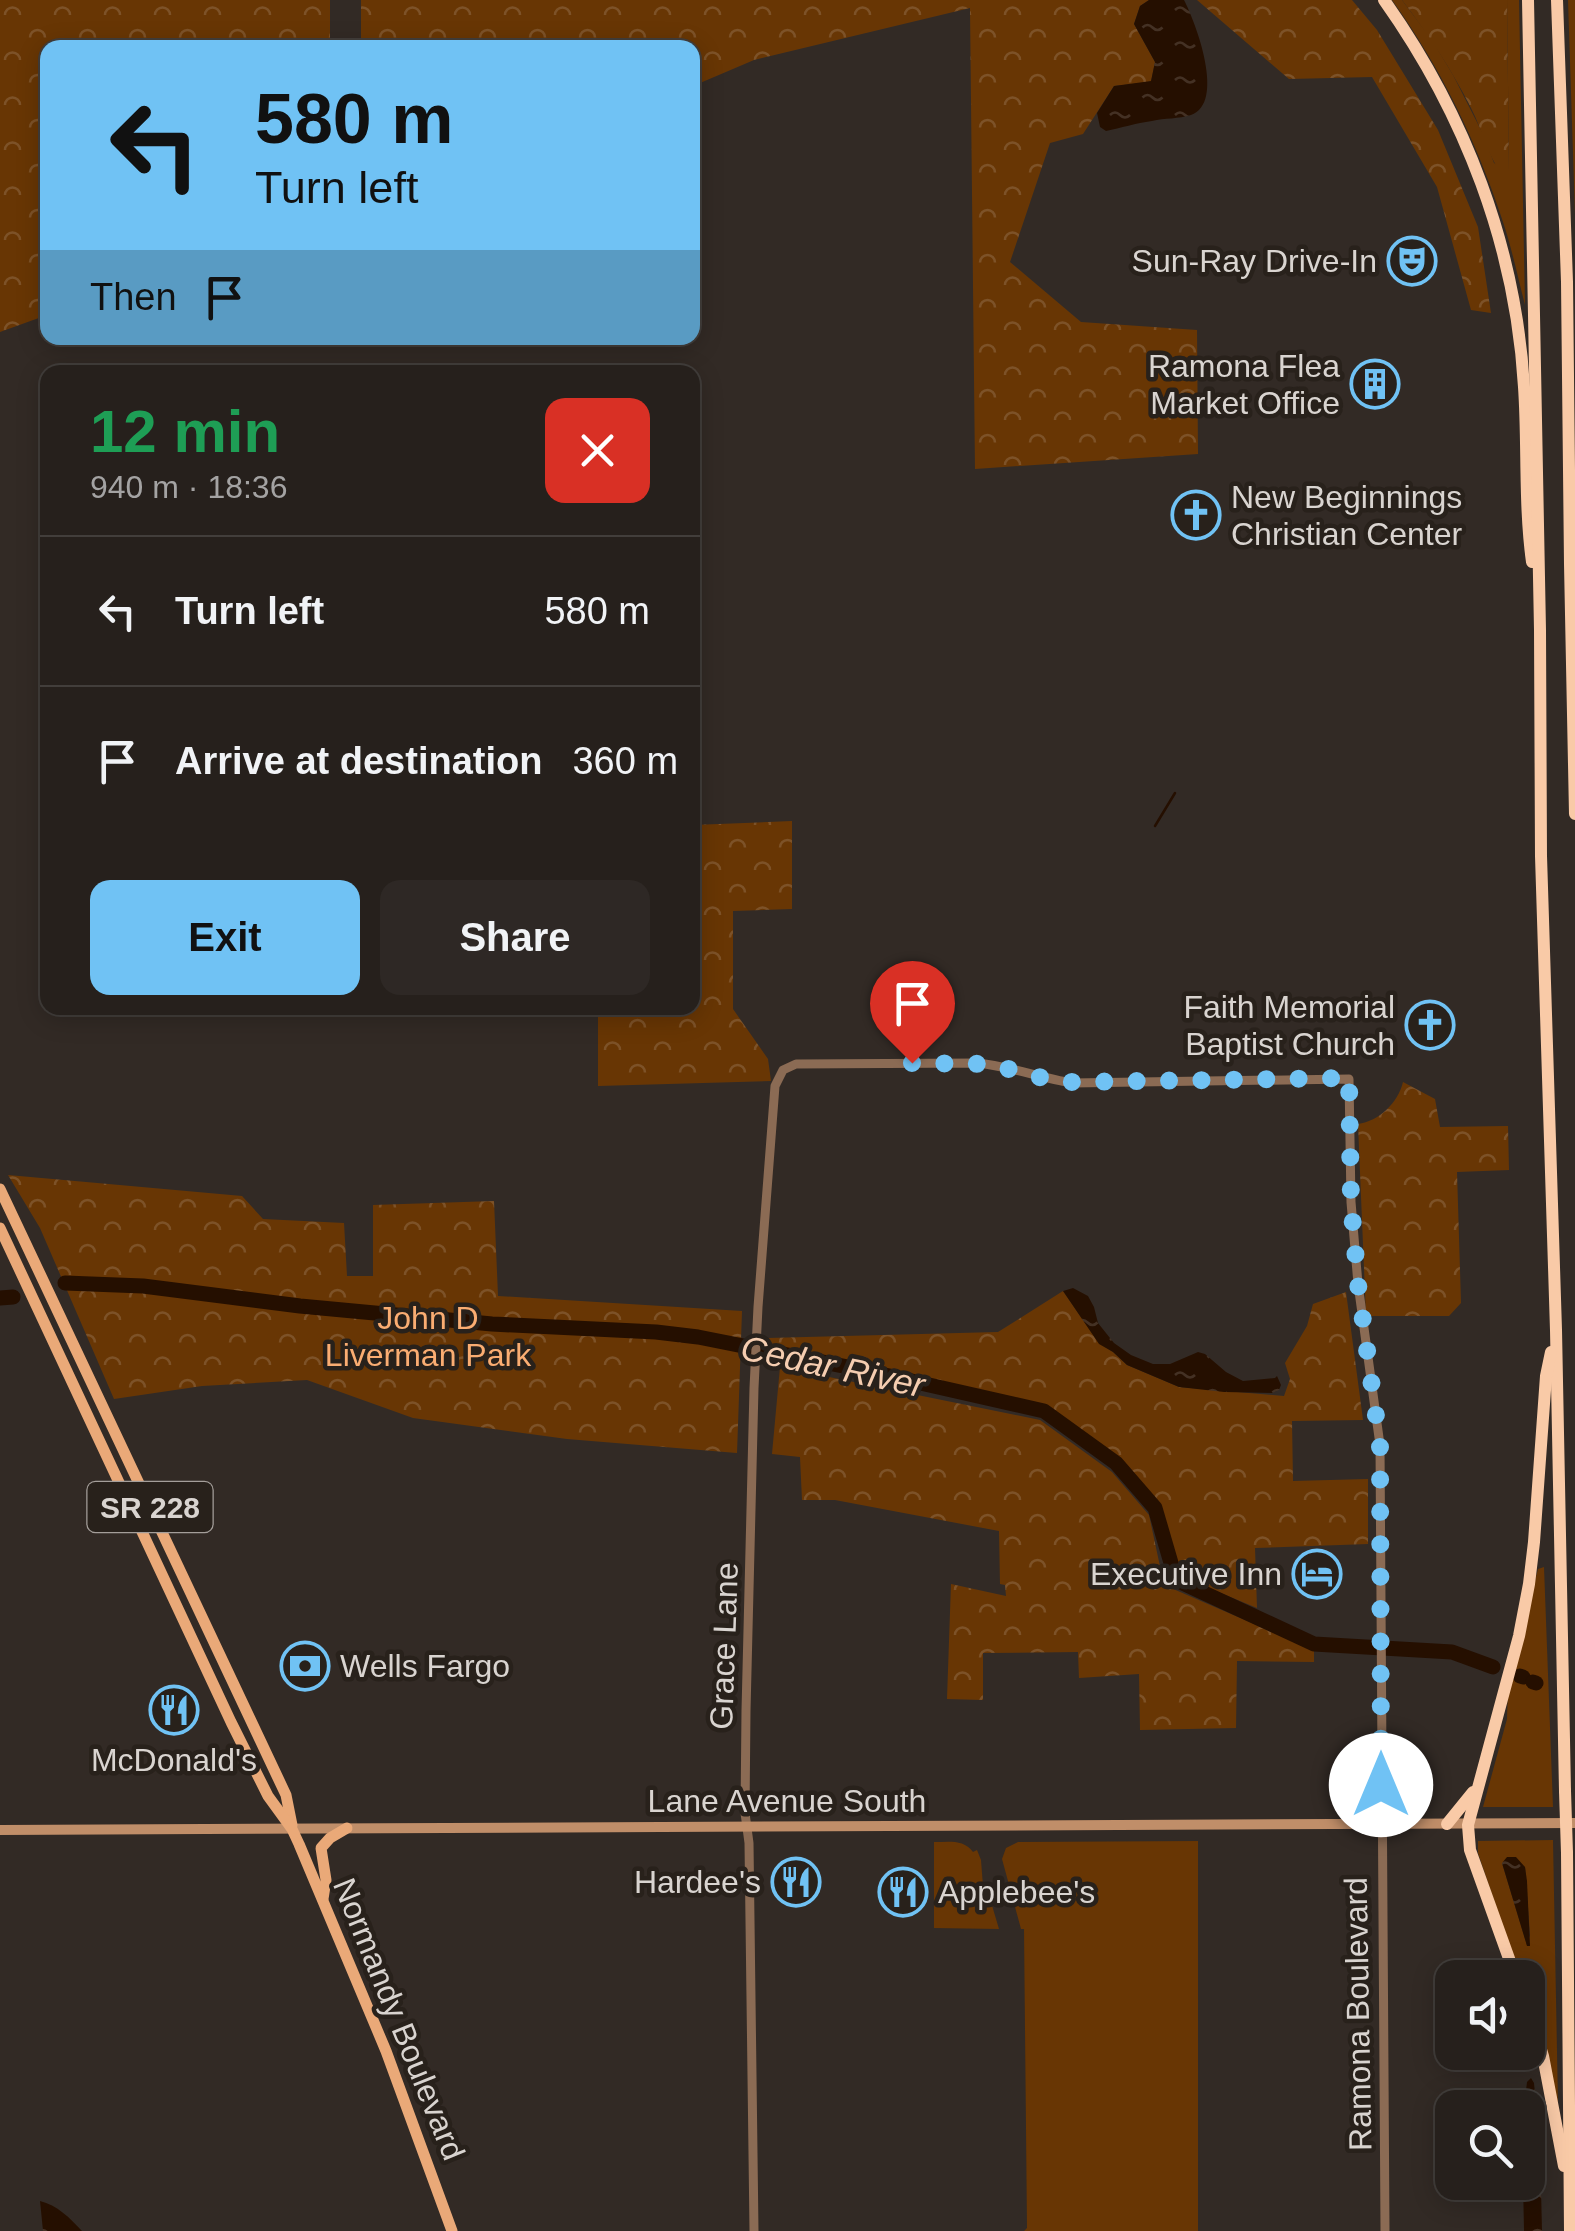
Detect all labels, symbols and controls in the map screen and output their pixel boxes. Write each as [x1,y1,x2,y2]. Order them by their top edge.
icon: left [90,80,220,210]
text: 580 m [255,80,453,158]
text: Turn left [255,162,418,213]
theatre icon: Sun-Ray Drive-In [1386,235,1438,287]
place label: Sun-Ray Drive-In [1132,243,1377,279]
icon: arrive [197,270,252,325]
text: Then [90,276,177,318]
place label: Ramona Flea Market Office [1148,348,1340,421]
building icon: Ramona Flea Market Office [1349,358,1401,410]
text: 12 min [90,398,280,465]
button: close [545,398,650,503]
text: 940 m · 18:36 [90,469,287,505]
place label: New Beginnings Christian Center [1231,479,1463,552]
church icon: New Beginnings Christian Center [1170,489,1222,541]
icon: left [90,584,145,639]
text: Turn left [175,590,324,632]
text: 580 m [544,590,650,632]
icon: arrive [90,734,145,789]
text: Arrive at destination [175,740,542,782]
text: 360 m [572,740,678,782]
button: Exit [90,880,360,995]
button: Share [380,880,650,995]
pin [870,961,955,1064]
icon: arrive [885,976,940,1031]
place label: Faith Memorial Baptist Church [1183,989,1395,1062]
church icon: Faith Memorial Baptist Church [1404,999,1456,1051]
park label: John D Liverman Park [325,1300,532,1373]
water label: Cedar River [738,1328,930,1405]
road number: SR 228 [88,1482,212,1532]
hotel icon: Executive Inn [1291,1548,1343,1600]
place label: Executive Inn [1090,1556,1282,1592]
street label: Grace Lane [703,1562,745,1730]
bank icon: Wells Fargo [279,1640,331,1692]
place label: Wells Fargo [340,1648,510,1684]
restaurant icon: McDonald's [148,1684,200,1736]
position arrow [1329,1733,1433,1837]
place label: McDonald's [91,1742,257,1778]
street label: Lane Avenue South [648,1783,926,1819]
restaurant icon: Hardee's [770,1856,822,1908]
place label: Hardee's [634,1864,761,1900]
restaurant icon: Applebee's [877,1866,929,1918]
street label: Normandy Boulevard [326,1873,472,2165]
place label: Applebee's [938,1874,1095,1910]
street label: Ramona Boulevard [1338,1877,1378,2151]
map controls [1435,1960,1545,2200]
button: sound [1435,1960,1545,2070]
button: search [1435,2090,1545,2200]

